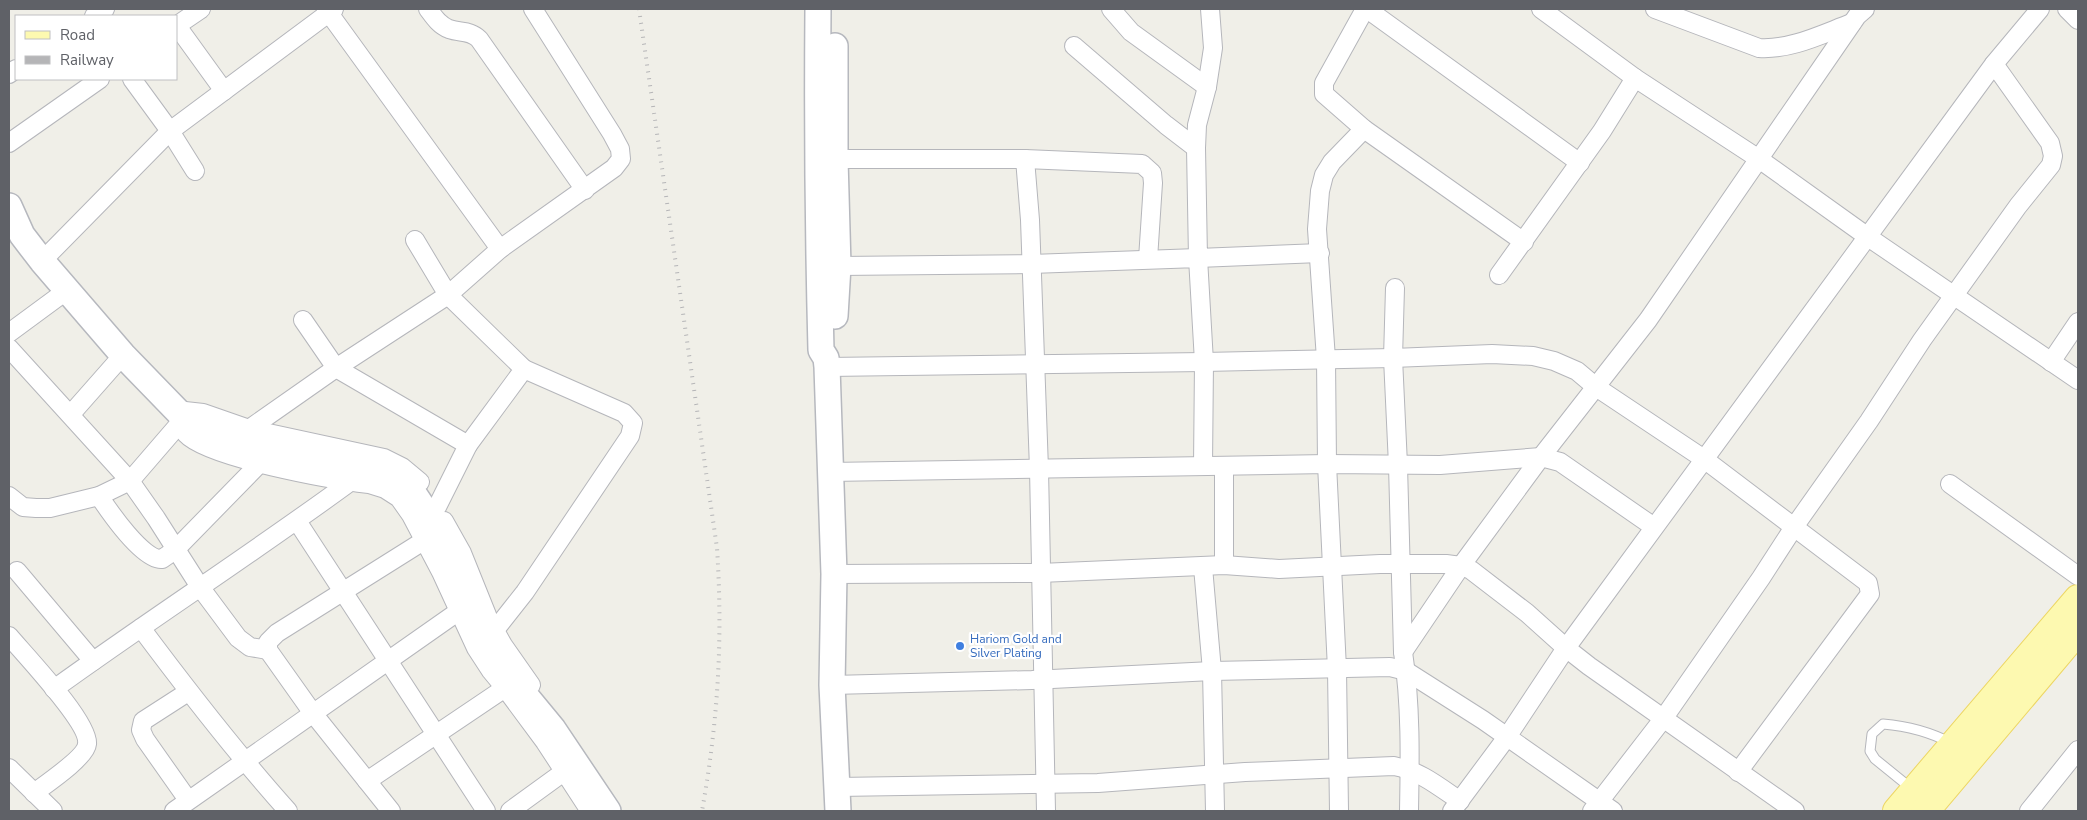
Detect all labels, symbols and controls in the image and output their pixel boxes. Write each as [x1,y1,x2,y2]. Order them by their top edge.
legend [15,15,178,80]
text: Road [60,25,95,45]
text: Railway [60,50,114,70]
place label: Hariom Gold and Silver Plating [970,631,1062,661]
marker: Hariom Gold and Silver Plating [954,640,966,652]

